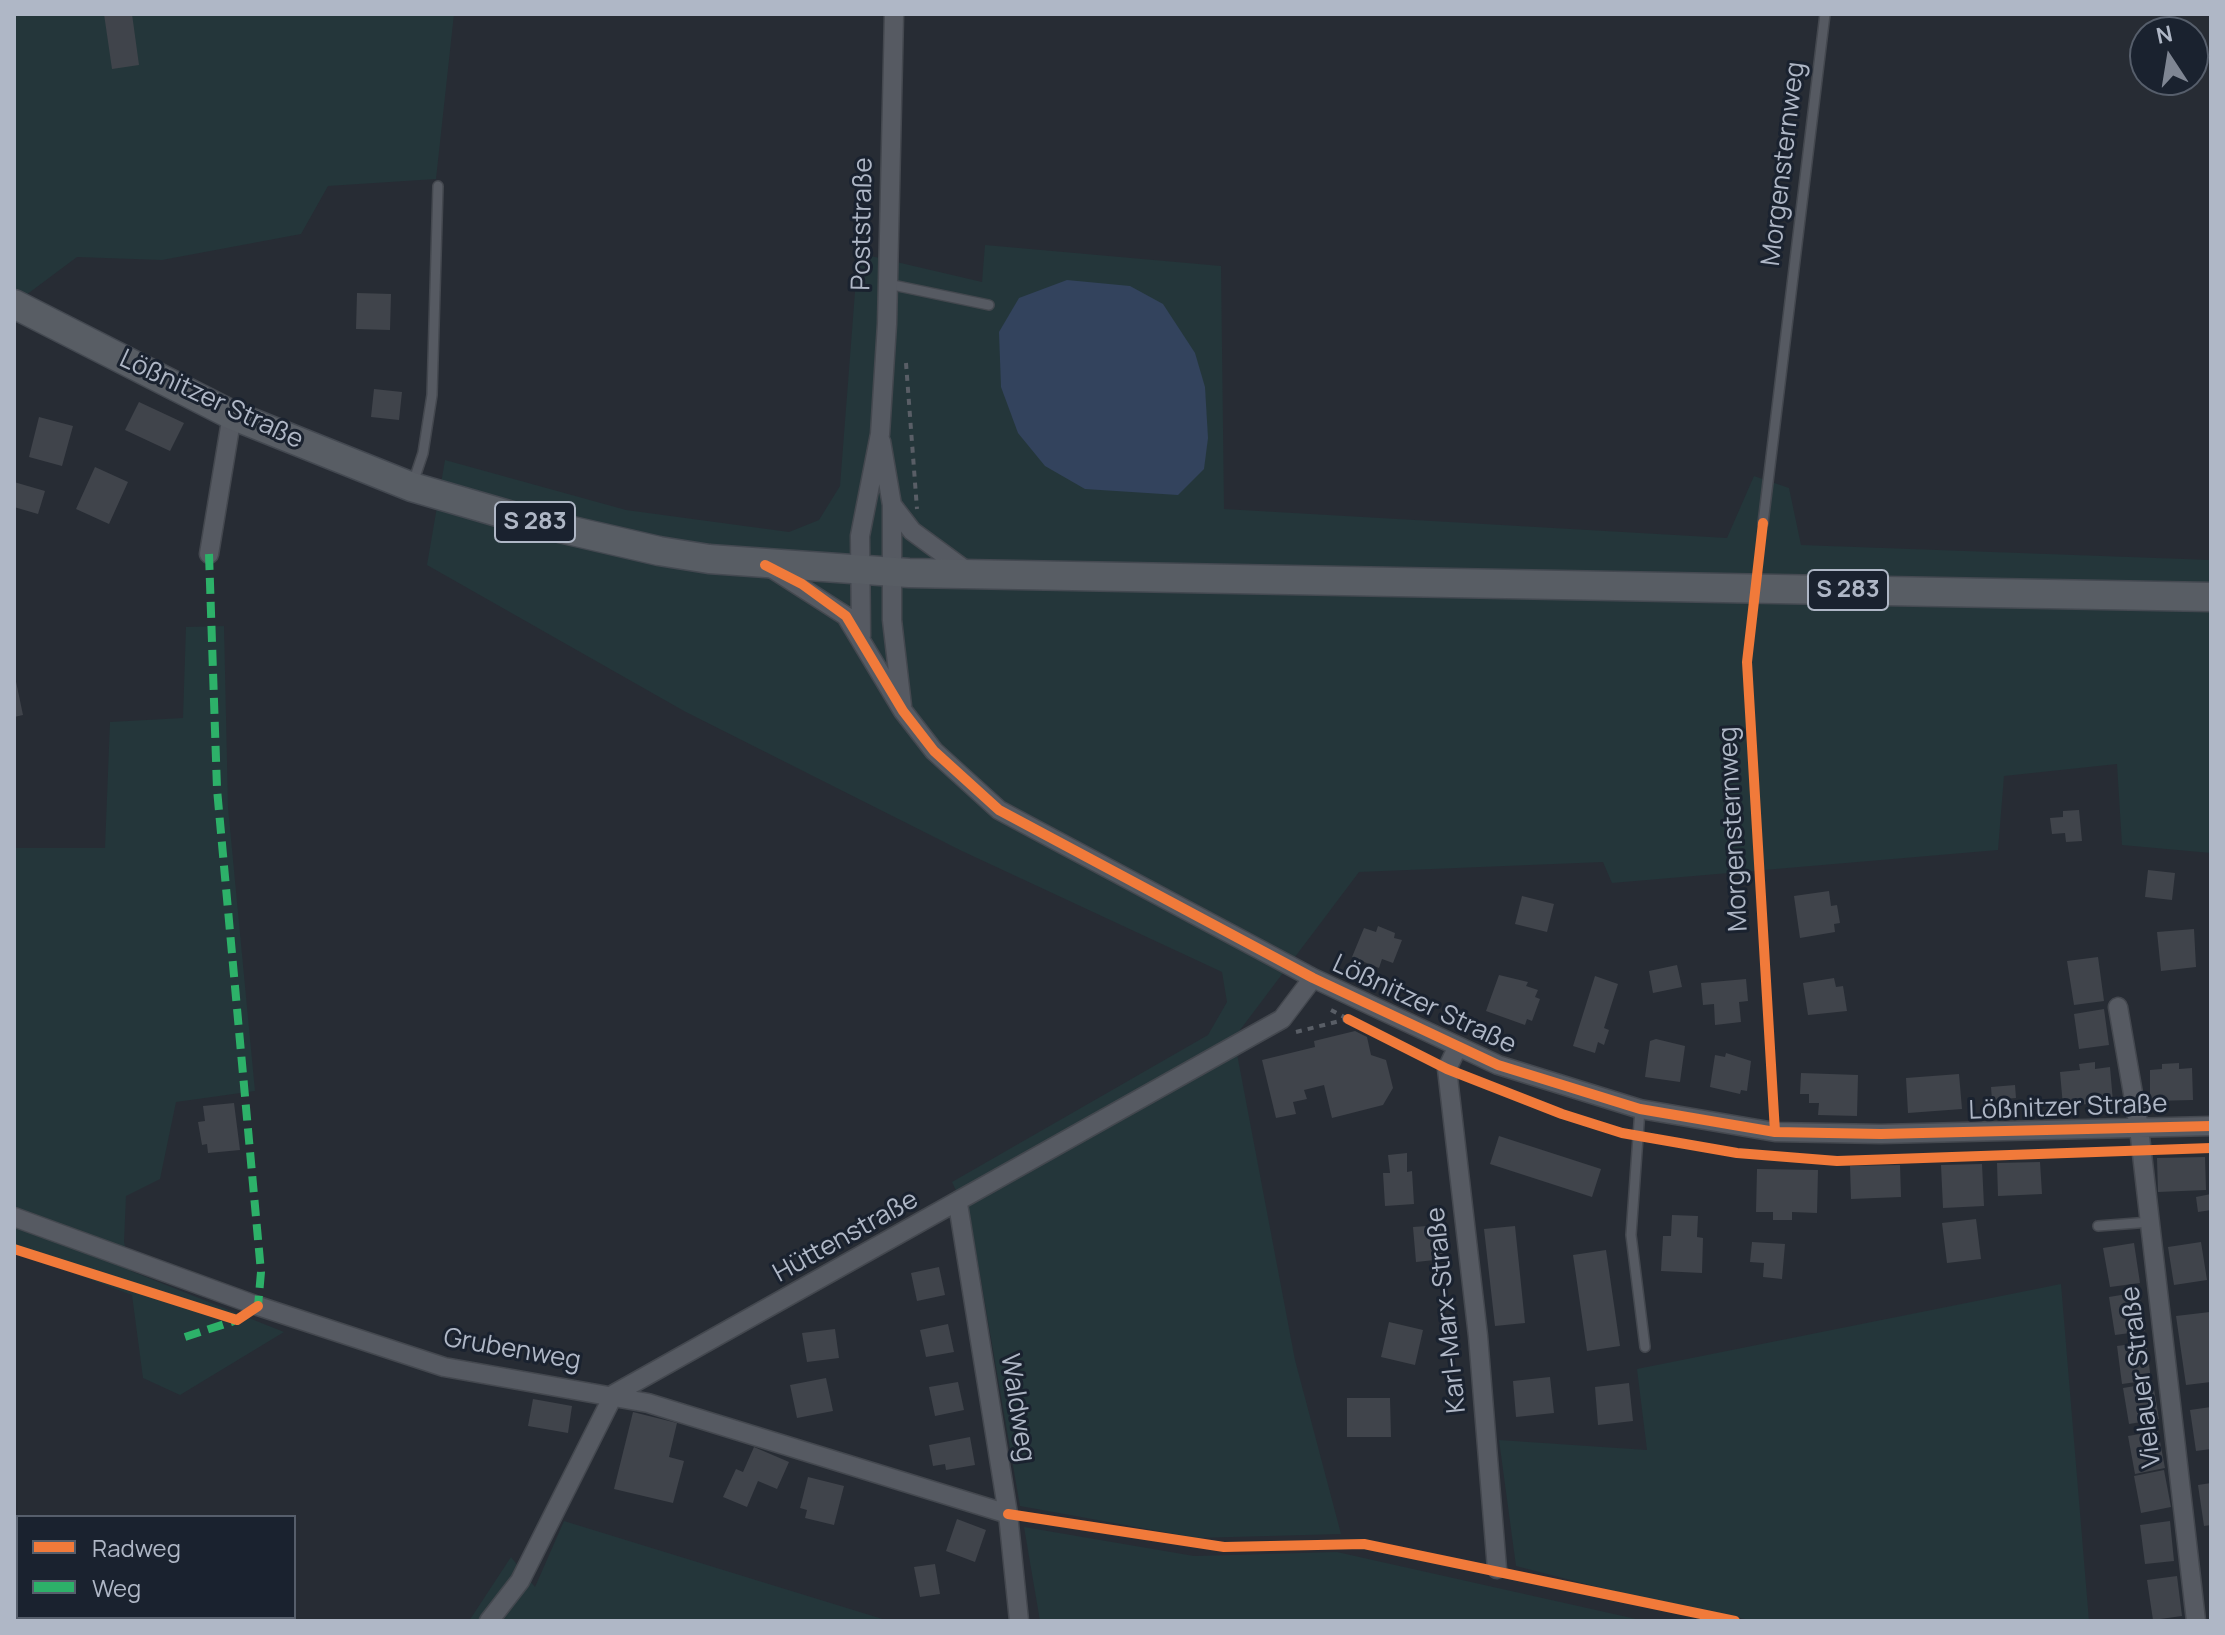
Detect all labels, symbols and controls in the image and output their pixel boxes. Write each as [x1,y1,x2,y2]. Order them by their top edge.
north arrow [2129,16,2209,96]
text: N [2154,18,2175,51]
street label: Morgensternweg [1756,60,1812,268]
street label: Poststraße [846,157,880,291]
street label: Lößnitzer Straße [114,344,308,456]
road number: S 283 [495,502,575,542]
road number: S 283 [1808,570,1888,610]
street label: Morgensternweg [1713,726,1755,932]
street label: Lößnitzer Straße [1327,949,1521,1061]
street label: Lößnitzer Straße [1968,1089,2168,1127]
street label: Hüttenstraße [768,1184,924,1290]
street label: Karl-Marx-Straße [1421,1205,1473,1415]
street label: Vielauer Straße [2115,1284,2169,1470]
street label: Grubenweg [441,1323,583,1377]
street label: Waldweg [993,1352,1041,1464]
legend [16,1515,296,1619]
text: Radweg [92,1531,181,1564]
text: Weg [92,1571,141,1604]

